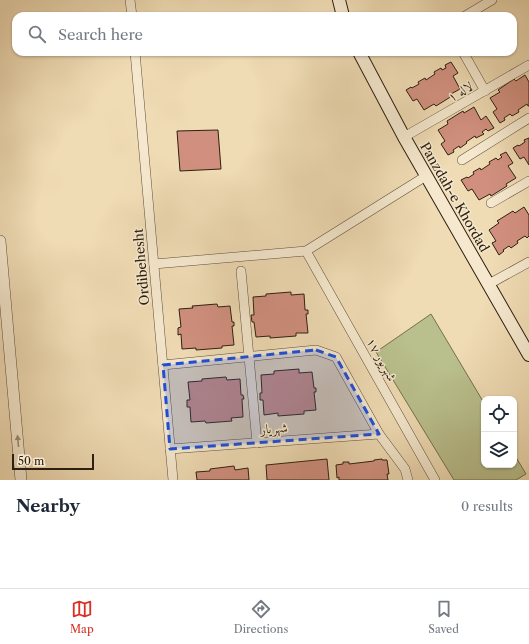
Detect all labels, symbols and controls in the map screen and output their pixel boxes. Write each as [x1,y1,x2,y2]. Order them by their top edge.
search box [12,12,517,56]
icon: search [26,23,48,45]
text: Search here [58,25,143,44]
street label: لاله ۱ [445,77,476,105]
street label: Panzdah-e Khordad [417,139,493,255]
street label: Ordibehesht [130,228,152,306]
street label: ۱۷ شهریور [363,334,400,384]
map controls [481,396,517,468]
button: locate [481,396,517,432]
street label: شهریار [258,419,288,438]
button: layers [481,432,517,468]
one-way arrow [14,435,21,447]
scale bar [12,452,94,471]
text: 50 m [18,454,44,468]
text: Nearby [16,496,80,516]
text: 0 results [461,498,513,514]
tab: Map [70,598,94,636]
tab: Directions [234,598,288,636]
tab: Saved [428,598,459,636]

